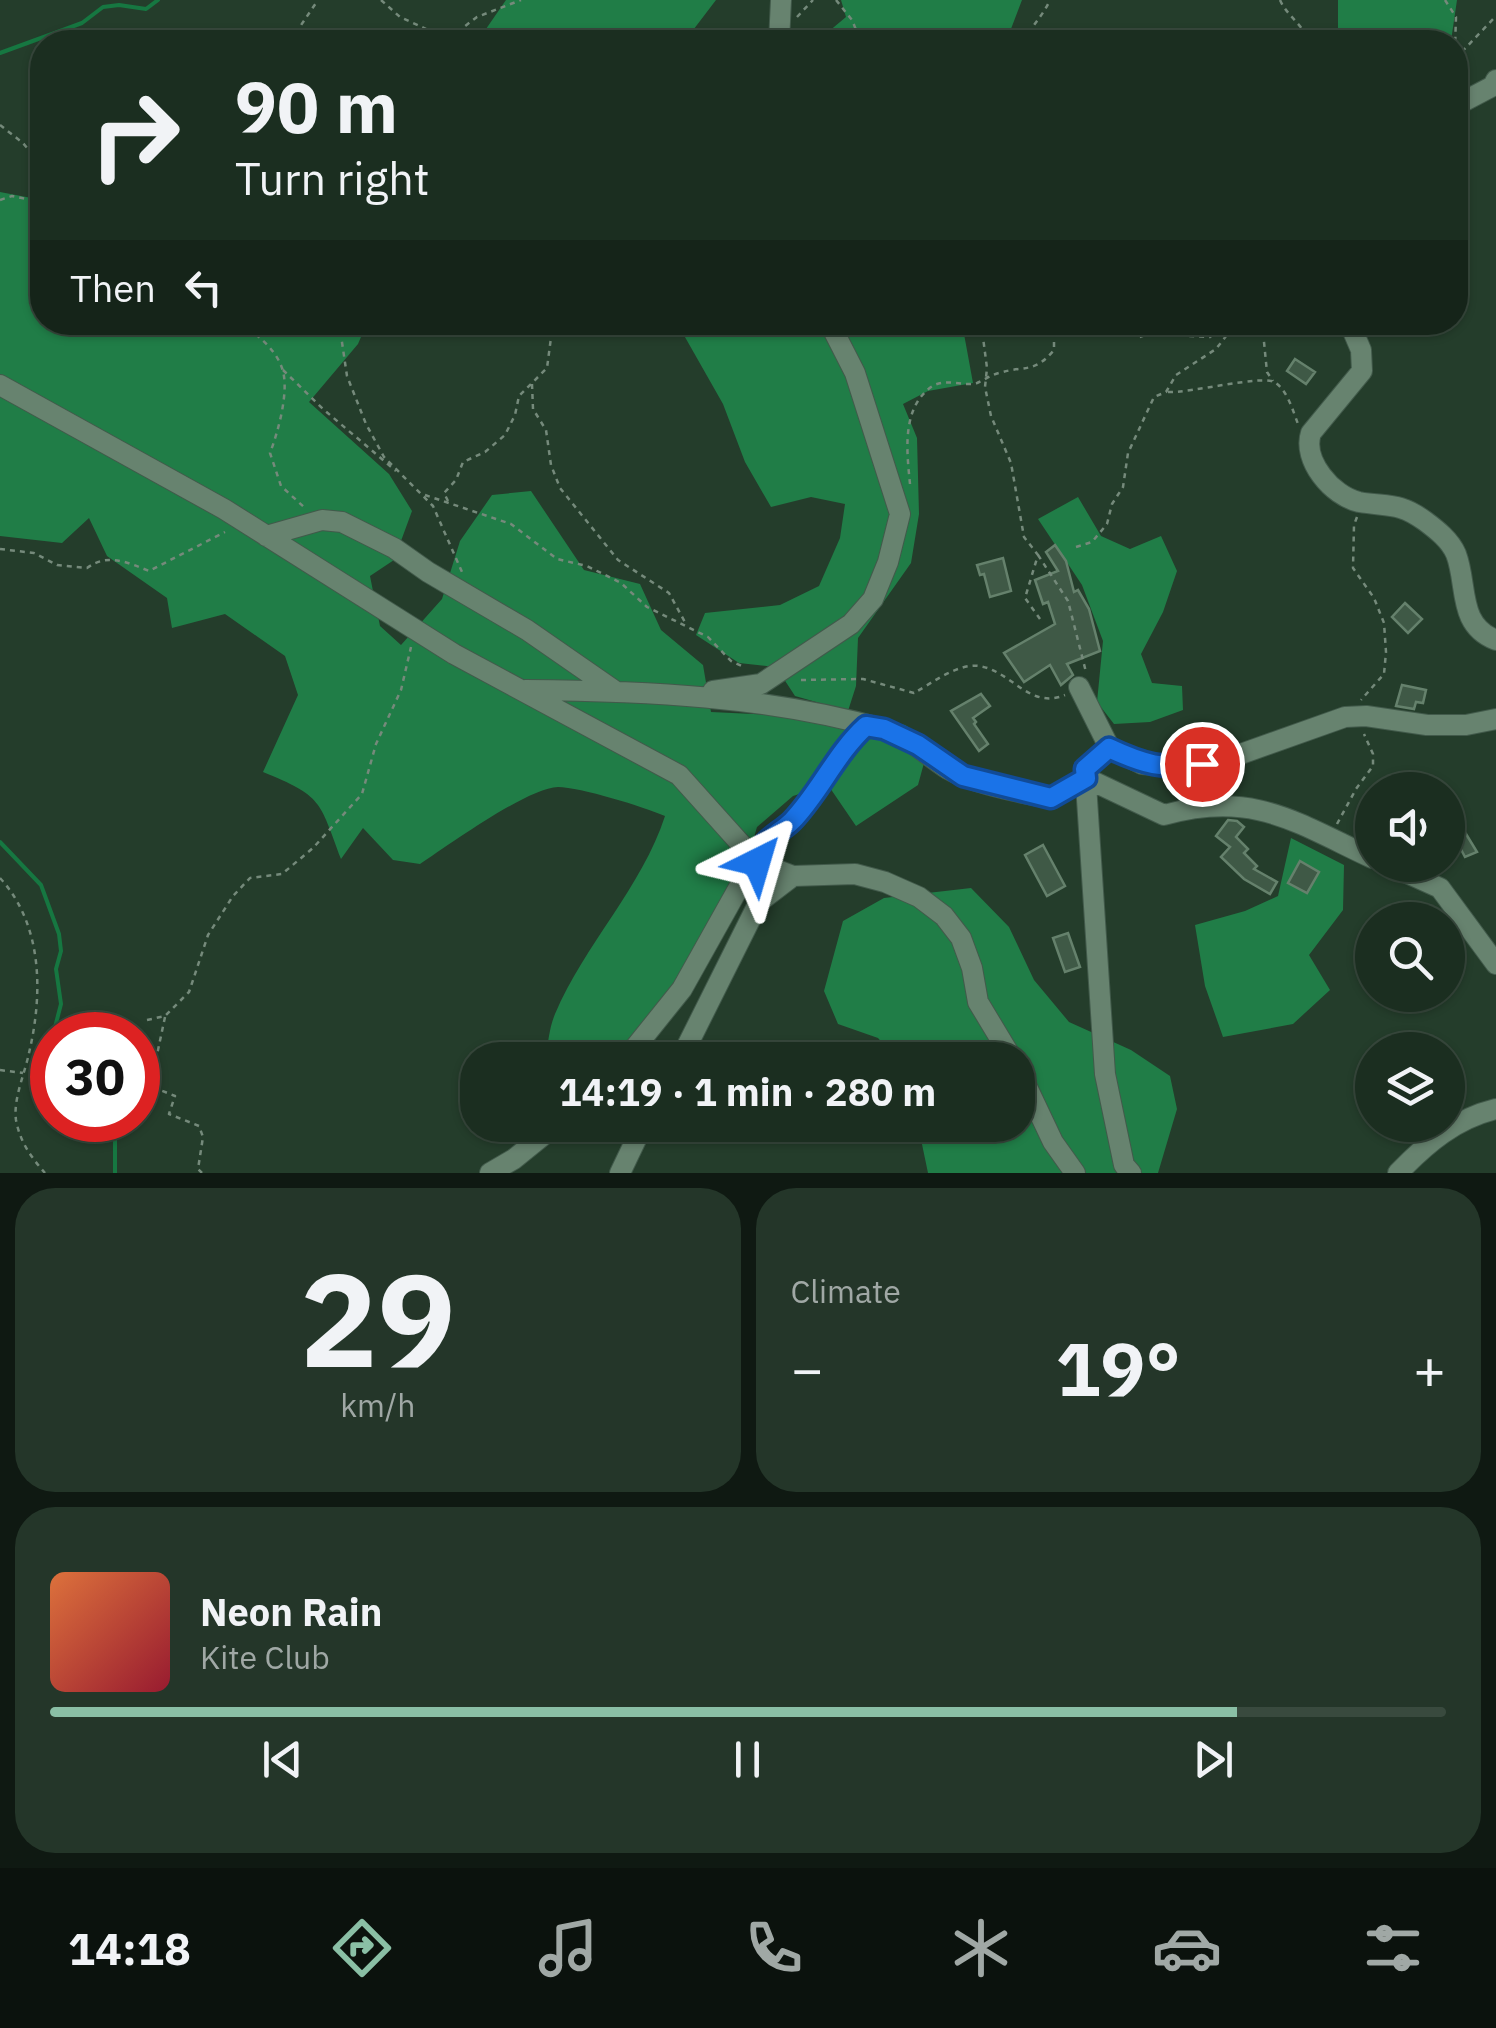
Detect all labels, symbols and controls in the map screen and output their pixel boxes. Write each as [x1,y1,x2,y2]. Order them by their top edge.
text: 90 m [235,61,398,152]
icon: right [70,70,200,200]
text: Turn right [235,149,430,207]
icon: left [176,260,231,315]
text: Then [70,263,156,312]
pin [1160,722,1245,807]
icon: arrive [1175,737,1230,792]
map controls [1355,772,1465,1142]
button: sound [1355,772,1465,882]
position arrow [705,810,809,914]
button: search [1355,902,1465,1012]
speed limit sign: 30 [30,1012,160,1142]
button: layers [1355,1032,1465,1142]
text: 14:19 · 1 min · 280 m [559,1067,936,1116]
text: 29 [300,1234,456,1403]
text: Climate [791,1270,901,1312]
text: 19° [1056,1319,1181,1417]
text: − [791,1333,824,1404]
text: + [1413,1333,1446,1404]
text: km/h [340,1384,415,1426]
text: Neon Rain [200,1587,382,1636]
text: Kite Club [200,1636,330,1678]
icon: previous [255,1732,310,1787]
icon: pause [720,1732,775,1787]
icon: next [1186,1732,1241,1787]
icon: directions [327,1913,397,1983]
icon: music [533,1913,603,1983]
icon: phone [739,1913,809,1983]
icon: climate [946,1913,1016,1983]
icon: car [1152,1913,1222,1983]
icon: filters [1358,1913,1428,1983]
text: 14:18 [68,1919,191,1977]

